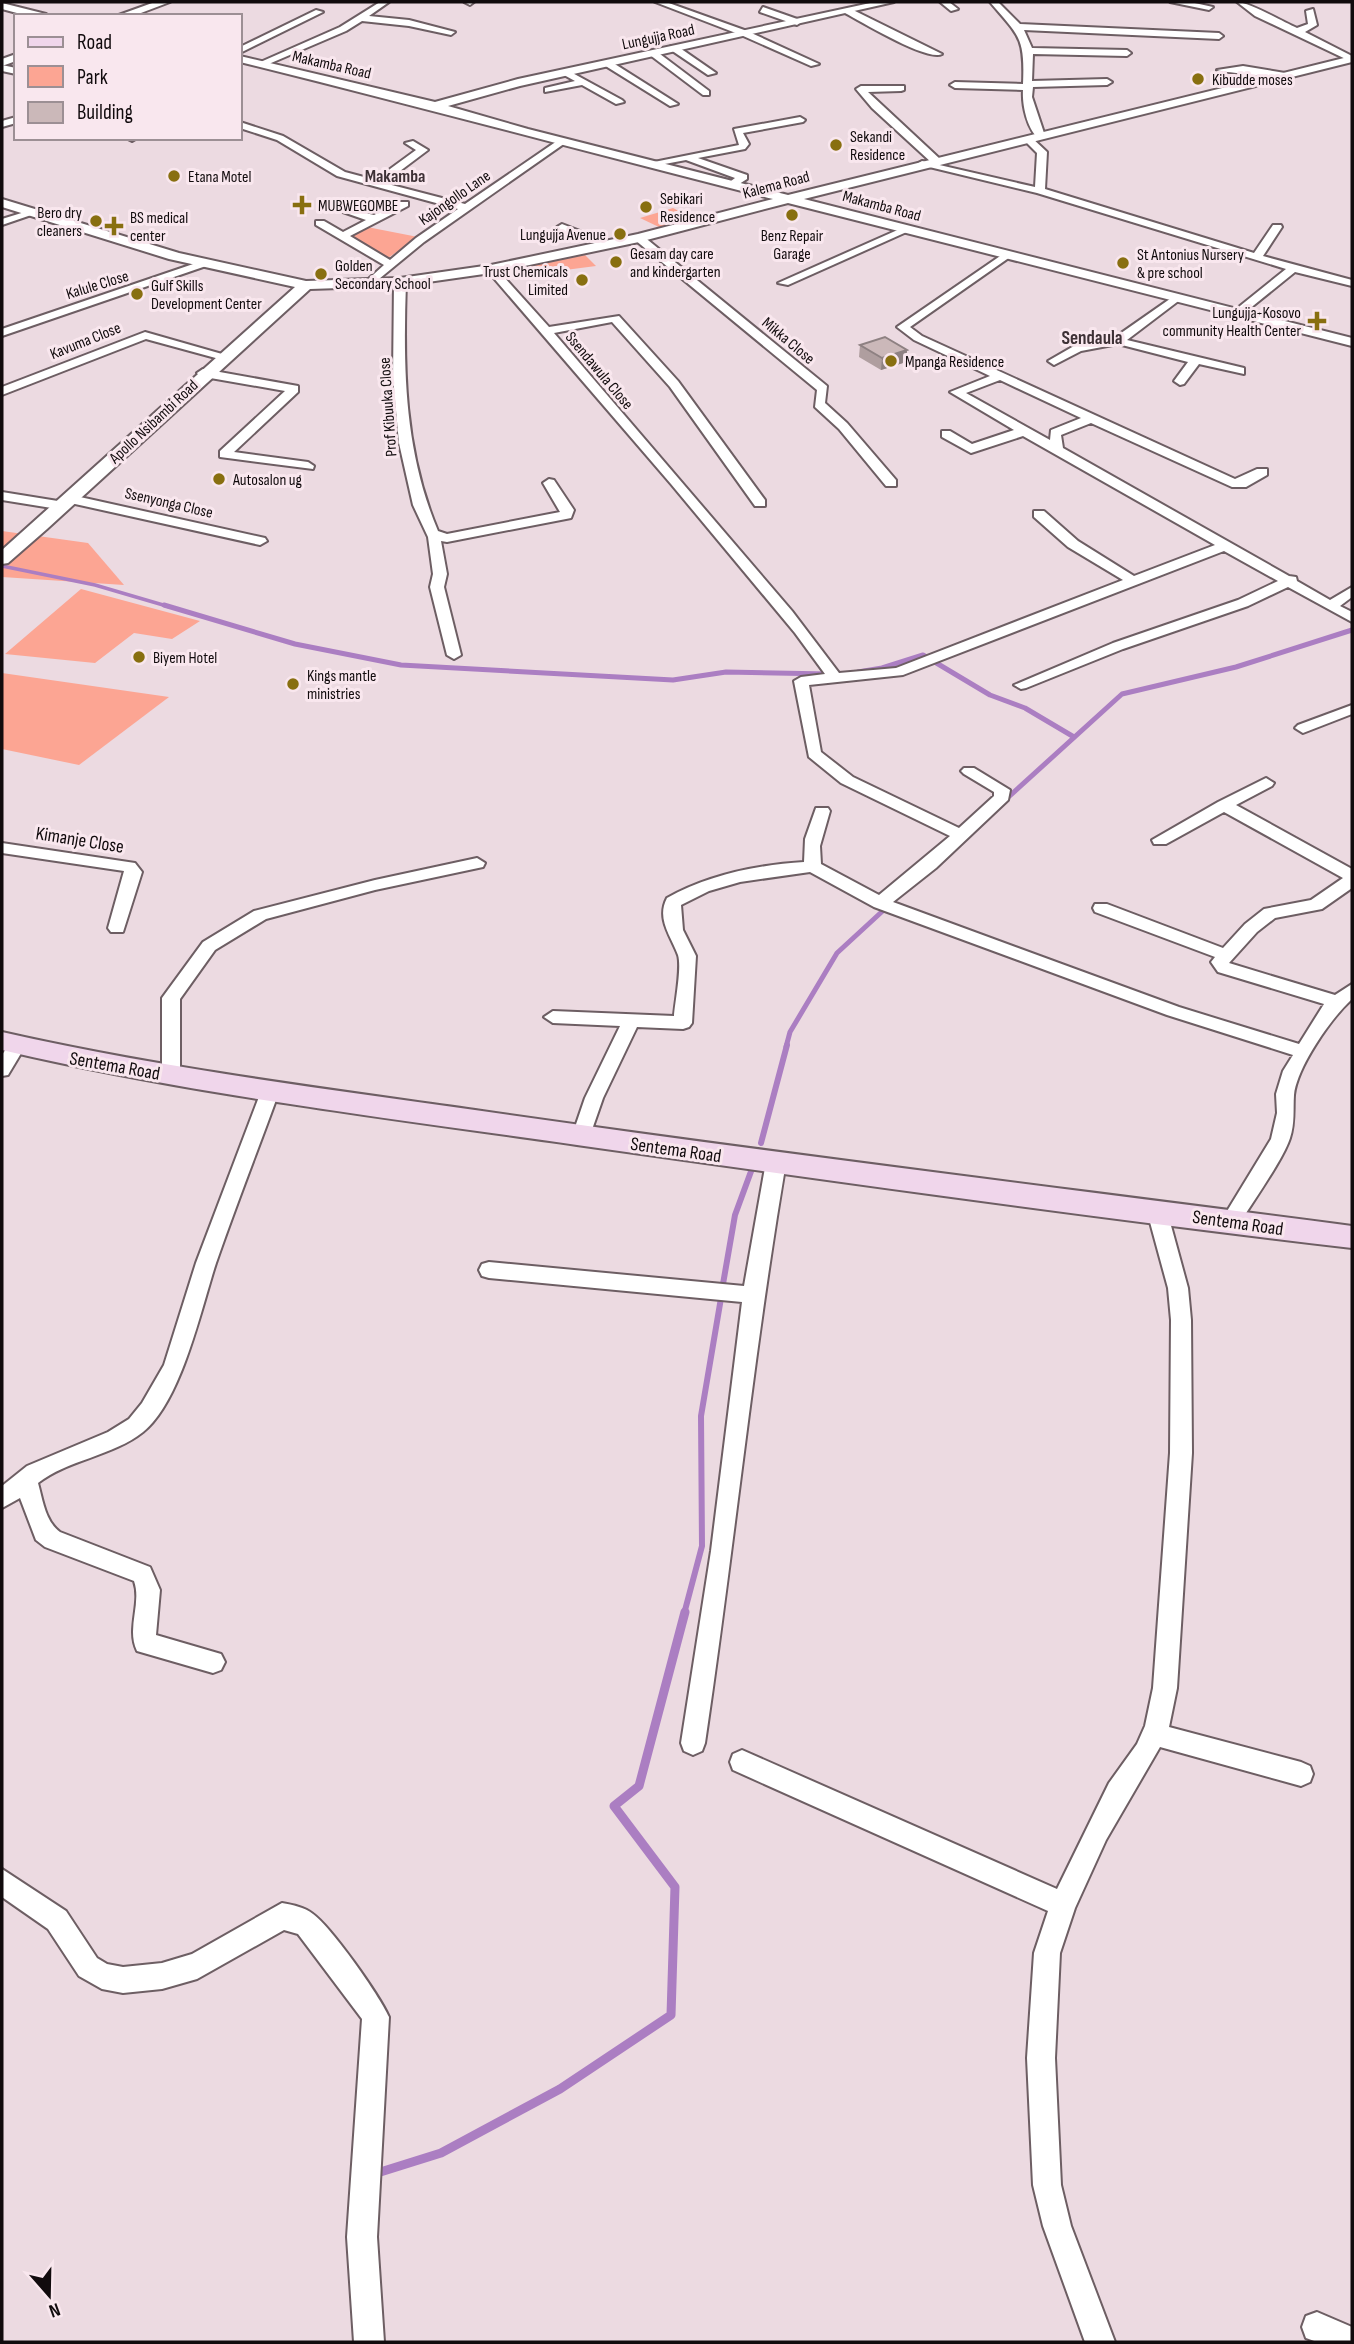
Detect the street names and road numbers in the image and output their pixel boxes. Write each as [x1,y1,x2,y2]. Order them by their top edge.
street label: Lungujja Road [620,21,696,54]
street label: Makamba Road [290,47,373,84]
street label: Kajongollo Lane [415,167,494,230]
street label: Kalema Road [741,167,812,203]
street label: Makamba Road [840,187,923,226]
street label: Kalule Close [64,267,131,304]
street label: Mikka Close [758,314,818,369]
street label: Kavuma Close [47,319,124,364]
street label: Ssendawula Close [561,328,637,414]
street label: Prof Kibuuka Close [376,357,401,457]
street label: Apollo Nsibambi Road [105,376,202,469]
street label: Ssenyonga Close [123,484,215,523]
street label: Kimanje Close [34,822,126,859]
street label: Sentema Road [68,1047,162,1086]
street label: Sentema Road [629,1133,723,1168]
street label: Sentema Road [1191,1206,1285,1241]

